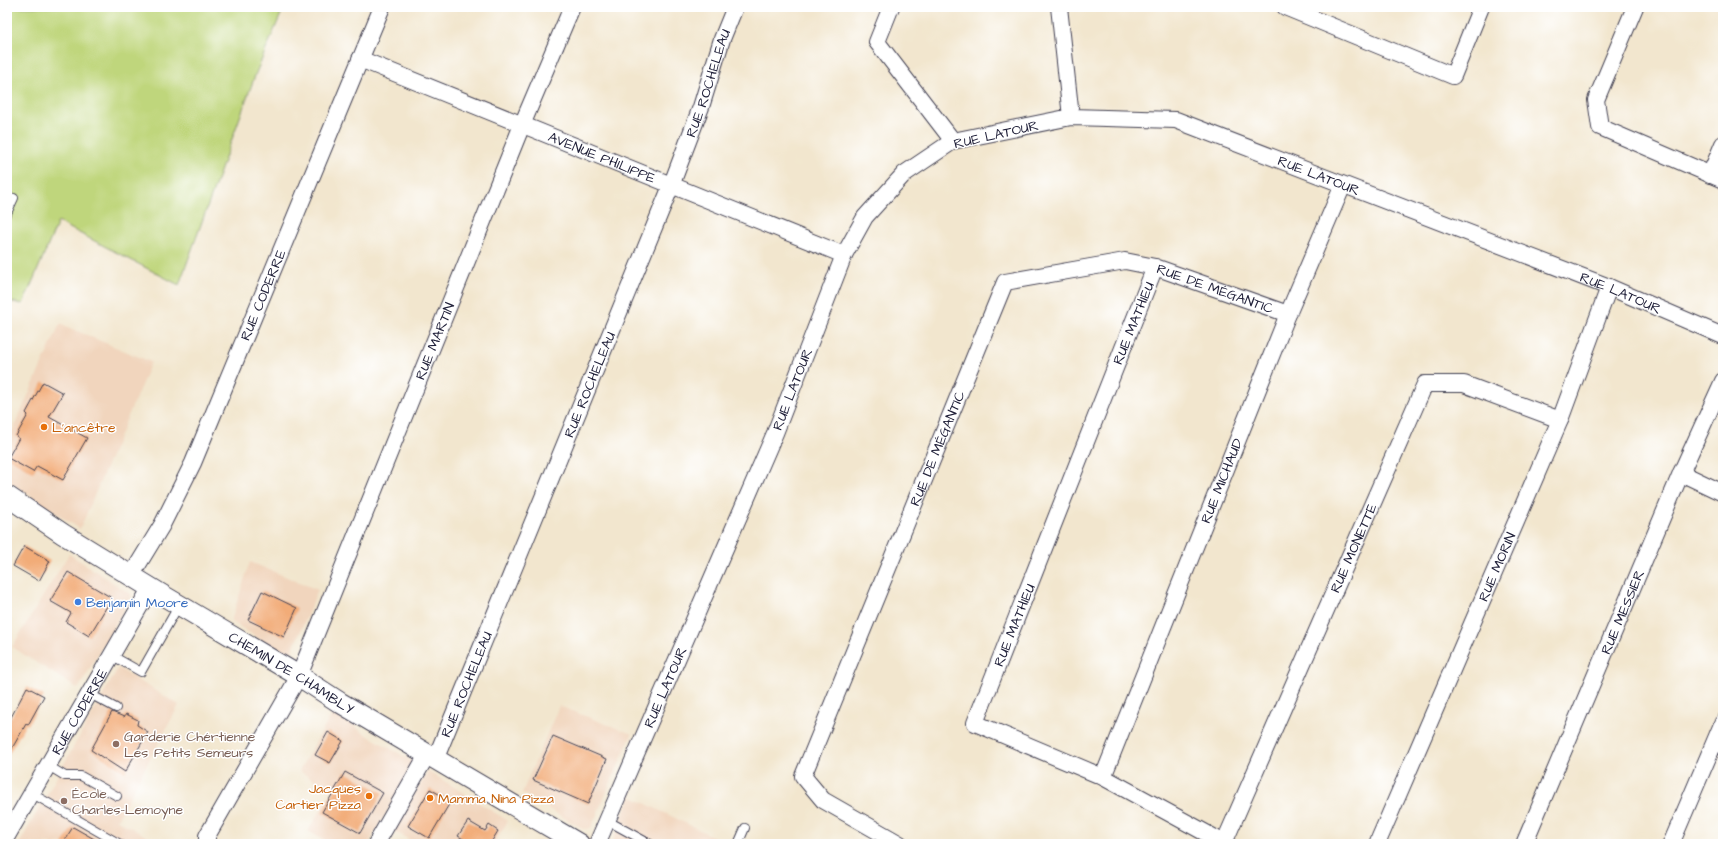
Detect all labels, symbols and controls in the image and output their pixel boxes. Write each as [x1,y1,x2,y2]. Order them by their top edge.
street label: RUE ROCHELEAU [681,26,736,140]
street label: RUE LATOUR [952,116,1041,154]
street label: AVENUE PHILIPPE [545,127,659,189]
street label: RUE LATOUR [1275,151,1363,201]
street label: RUE CODERRE [236,246,292,344]
street label: RUE DE MÉGANTIC [1154,259,1276,319]
street label: RUE LATOUR [1577,268,1664,319]
street label: RUE MATHIEU [1108,279,1160,368]
street label: RUE MARTIN [411,299,460,383]
street label: RUE ROCHELEAU [560,329,621,441]
street label: RUE LATOUR [768,346,818,433]
street label: RUE DE MÉGANTIC [905,388,970,509]
place label: L'ancêtre [52,418,116,438]
marker: L'ancêtre [39,422,49,432]
street label: RUE MICHAUD [1196,436,1248,527]
street label: RUE MONETTE [1326,500,1383,596]
street label: RUE MORIN [1474,529,1521,605]
street label: RUE MESSIER [1596,567,1650,658]
street label: RUE MATHIEU [989,581,1041,670]
place label: Benjamin Moore [86,593,189,613]
marker: Benjamin Moore [73,597,83,607]
street label: CHEMIN DE CHAMBLY [225,627,358,720]
street label: RUE ROCHELEAU [436,629,498,740]
street label: RUE LATOUR [640,644,692,731]
street label: RUE CODERRE [47,664,113,759]
place label: Garderie Chértienne Les Petits Semeurs [124,727,256,763]
marker: Garderie Chértienne Les Petits Semeurs [111,739,121,749]
place label: Jacques Cartier Pizza [276,779,361,815]
place label: École Charles-Lemoyne [72,784,184,820]
place label: Mamma Nina Pizza [438,789,554,809]
marker: Jacques Cartier Pizza [364,791,374,801]
marker: Mamma Nina Pizza [425,793,435,803]
marker: École Charles-Lemoyne [59,796,69,806]

